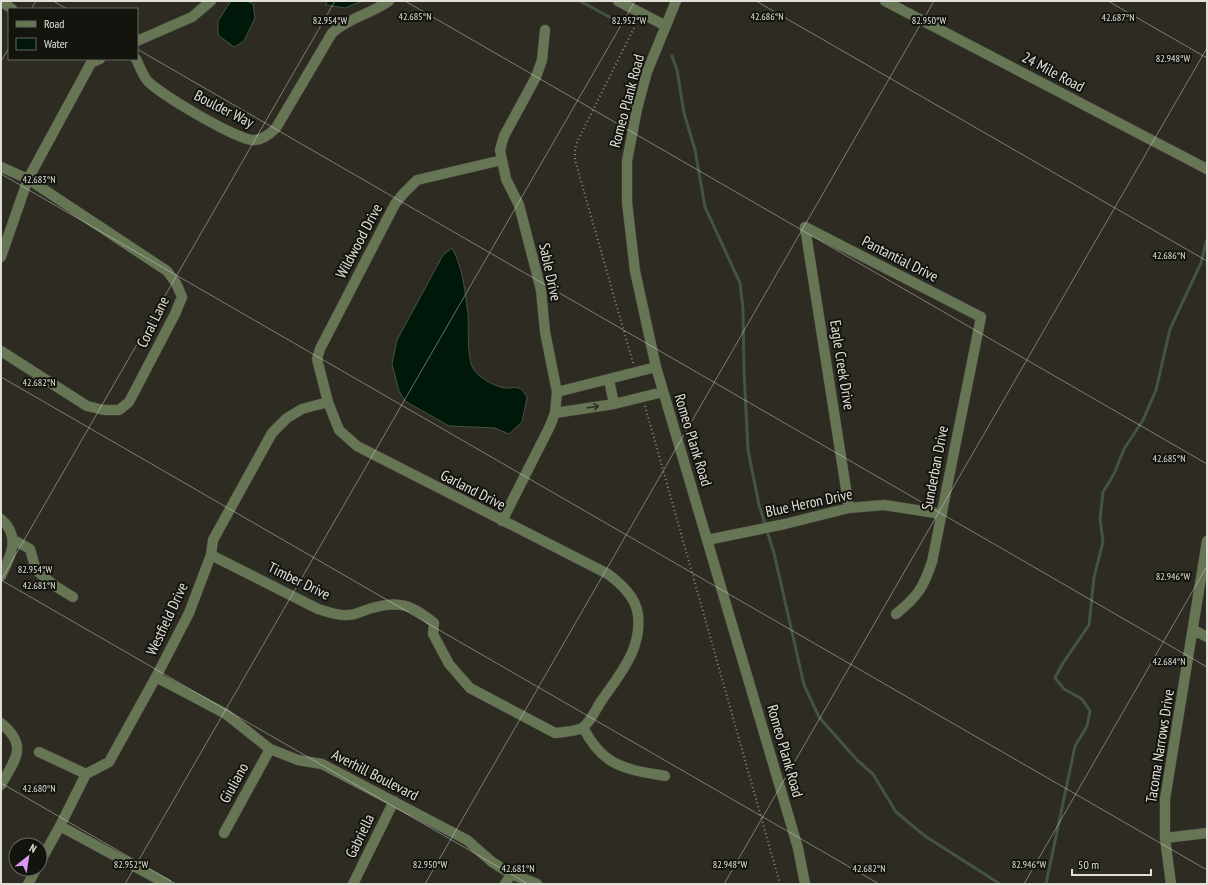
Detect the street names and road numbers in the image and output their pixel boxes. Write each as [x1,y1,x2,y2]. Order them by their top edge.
street label: 24 Mile Road [1019,47,1088,96]
street label: Romeo Plank Road [605,52,648,150]
street label: Boulder Way [191,85,258,132]
street label: Wildwood Drive [331,200,386,281]
street label: Pantantial Drive [859,231,942,286]
street label: Sable Drive [535,241,566,303]
street label: Coral Lane [132,293,173,350]
street label: Eagle Creek Drive [826,319,859,411]
street label: Romeo Plank Road [670,391,717,488]
street label: Sunderban Drive [917,424,952,512]
street label: Garland Drive [437,465,509,514]
street label: Blue Heron Drive [764,484,854,521]
street label: Timber Drive [265,557,333,604]
street label: Westfield Drive [141,579,192,658]
street label: Tacoma Narrows Drive [1141,688,1178,804]
street label: Romeo Plank Road [763,702,808,799]
street label: Averhill Boulevard [329,745,422,805]
street label: Giuliano [215,759,252,806]
street label: Gabriella [341,811,378,861]

